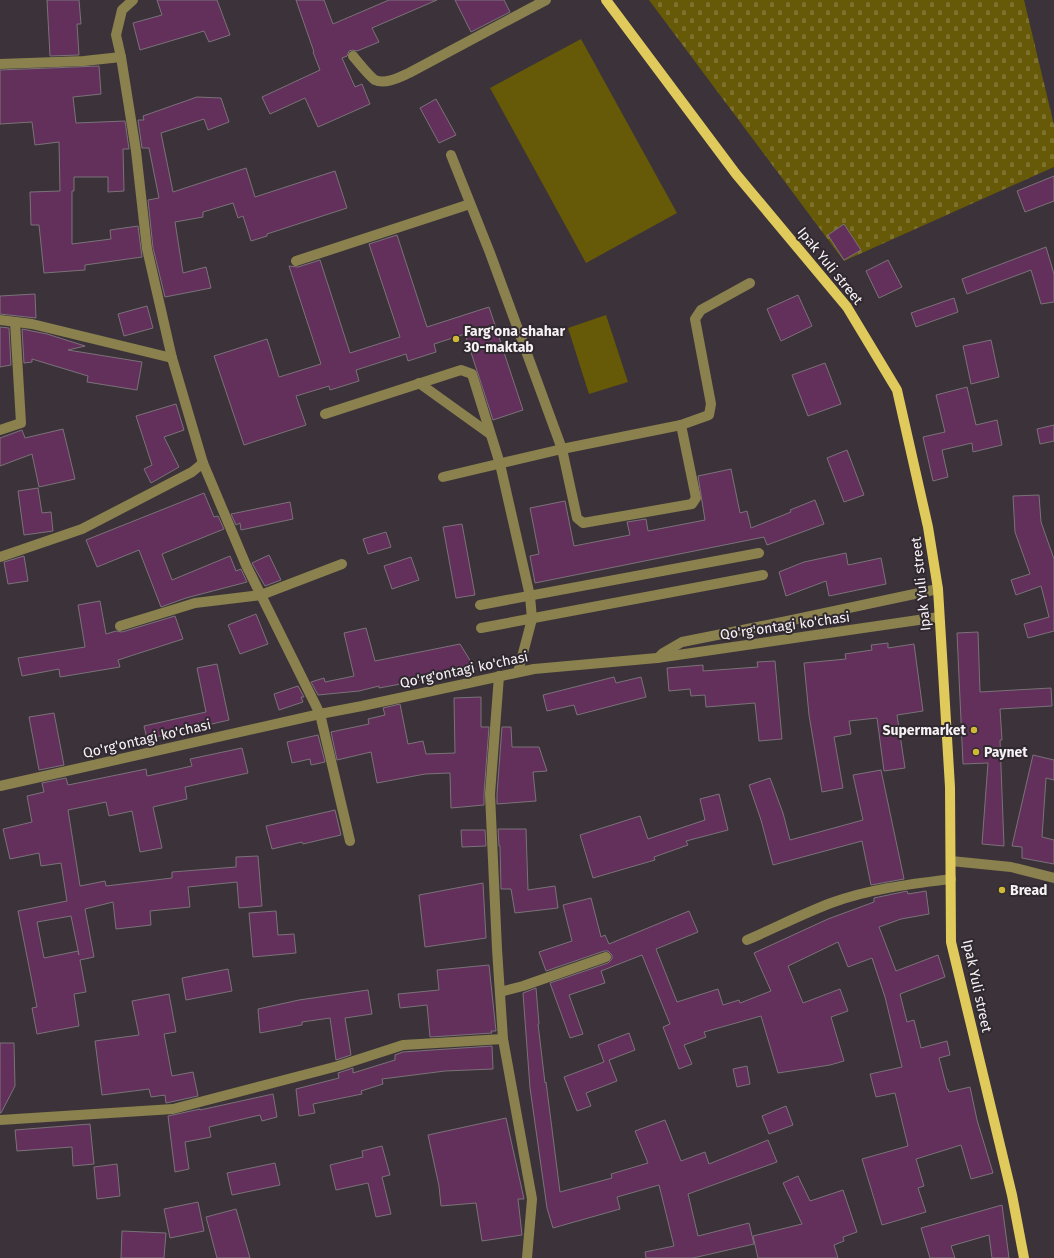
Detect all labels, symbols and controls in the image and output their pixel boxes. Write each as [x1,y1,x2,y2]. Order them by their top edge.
street label: Ipak Yuli street [794,224,867,309]
place label: Farg'ona shahar 30-maktab [463,323,566,356]
marker: Farg'ona shahar 30-maktab [451,334,461,344]
street label: Ipak Yuli street [908,535,934,632]
street label: Qo'rg'ontagi ko'chasi [719,608,851,644]
street label: Qo'rg'ontagi ko'chasi [398,648,530,692]
street label: Qo'rg'ontagi ko'chasi [81,716,213,762]
place label: Supermarket [882,722,967,739]
marker: Supermarket [969,725,979,735]
place label: Paynet [984,744,1028,761]
marker: Paynet [971,747,981,757]
place label: Bread [1010,882,1048,899]
marker: Bread [997,885,1007,895]
street label: Ipak Yuli street [959,938,995,1035]

